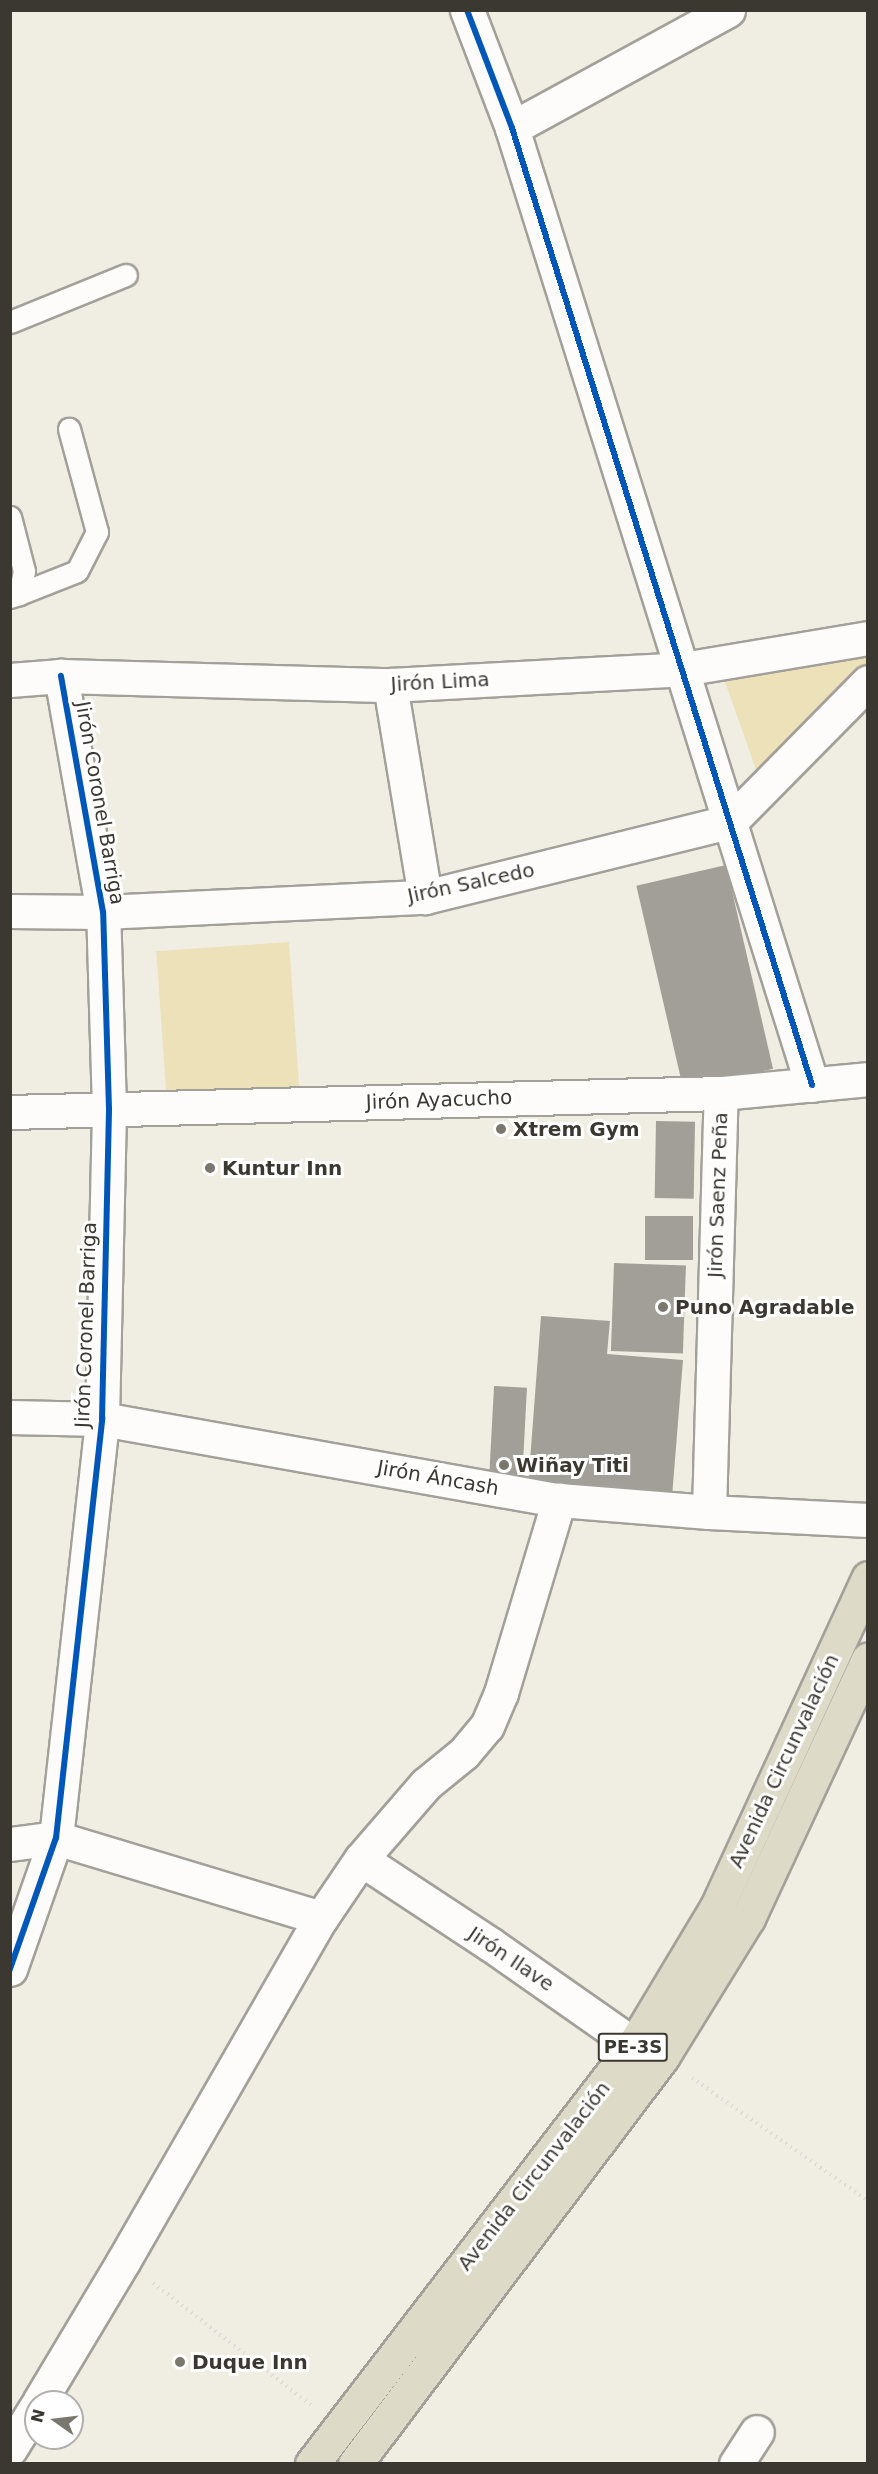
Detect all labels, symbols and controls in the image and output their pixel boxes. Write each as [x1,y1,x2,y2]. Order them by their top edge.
street label: Jirón Lima [390,667,490,697]
street label: Jirón Coronel Barriga [70,699,130,907]
street label: Jirón Salcedo [405,858,537,908]
street label: Jirón Ayacucho [365,1085,513,1115]
street label: Jirón Saenz Peña [703,1112,733,1278]
place label: Xtrem Gym [513,1117,640,1141]
marker: Xtrem Gym [494,1122,508,1136]
place label: Kuntur Inn [222,1156,342,1180]
marker: Kuntur Inn [203,1161,217,1175]
street label: Jirón Coronel Barriga [70,1222,102,1428]
place label: Puno Agradable [675,1295,855,1319]
marker: Puno Agradable [656,1300,670,1314]
place label: Wiñay Titi [516,1453,629,1477]
street label: Jirón Áncash [375,1455,501,1501]
marker: Wiñay Titi [497,1458,511,1472]
street label: Avenida Circunvalación [724,1650,844,1872]
street label: Jirón Ilave [464,1922,558,1996]
road number: PE-3S [597,2032,669,2062]
street label: Avenida Circunvalación [453,2077,615,2275]
place label: Duque Inn [192,2350,308,2374]
marker: Duque Inn [173,2355,187,2369]
north arrow [24,2390,84,2450]
text: N [27,2407,49,2425]

